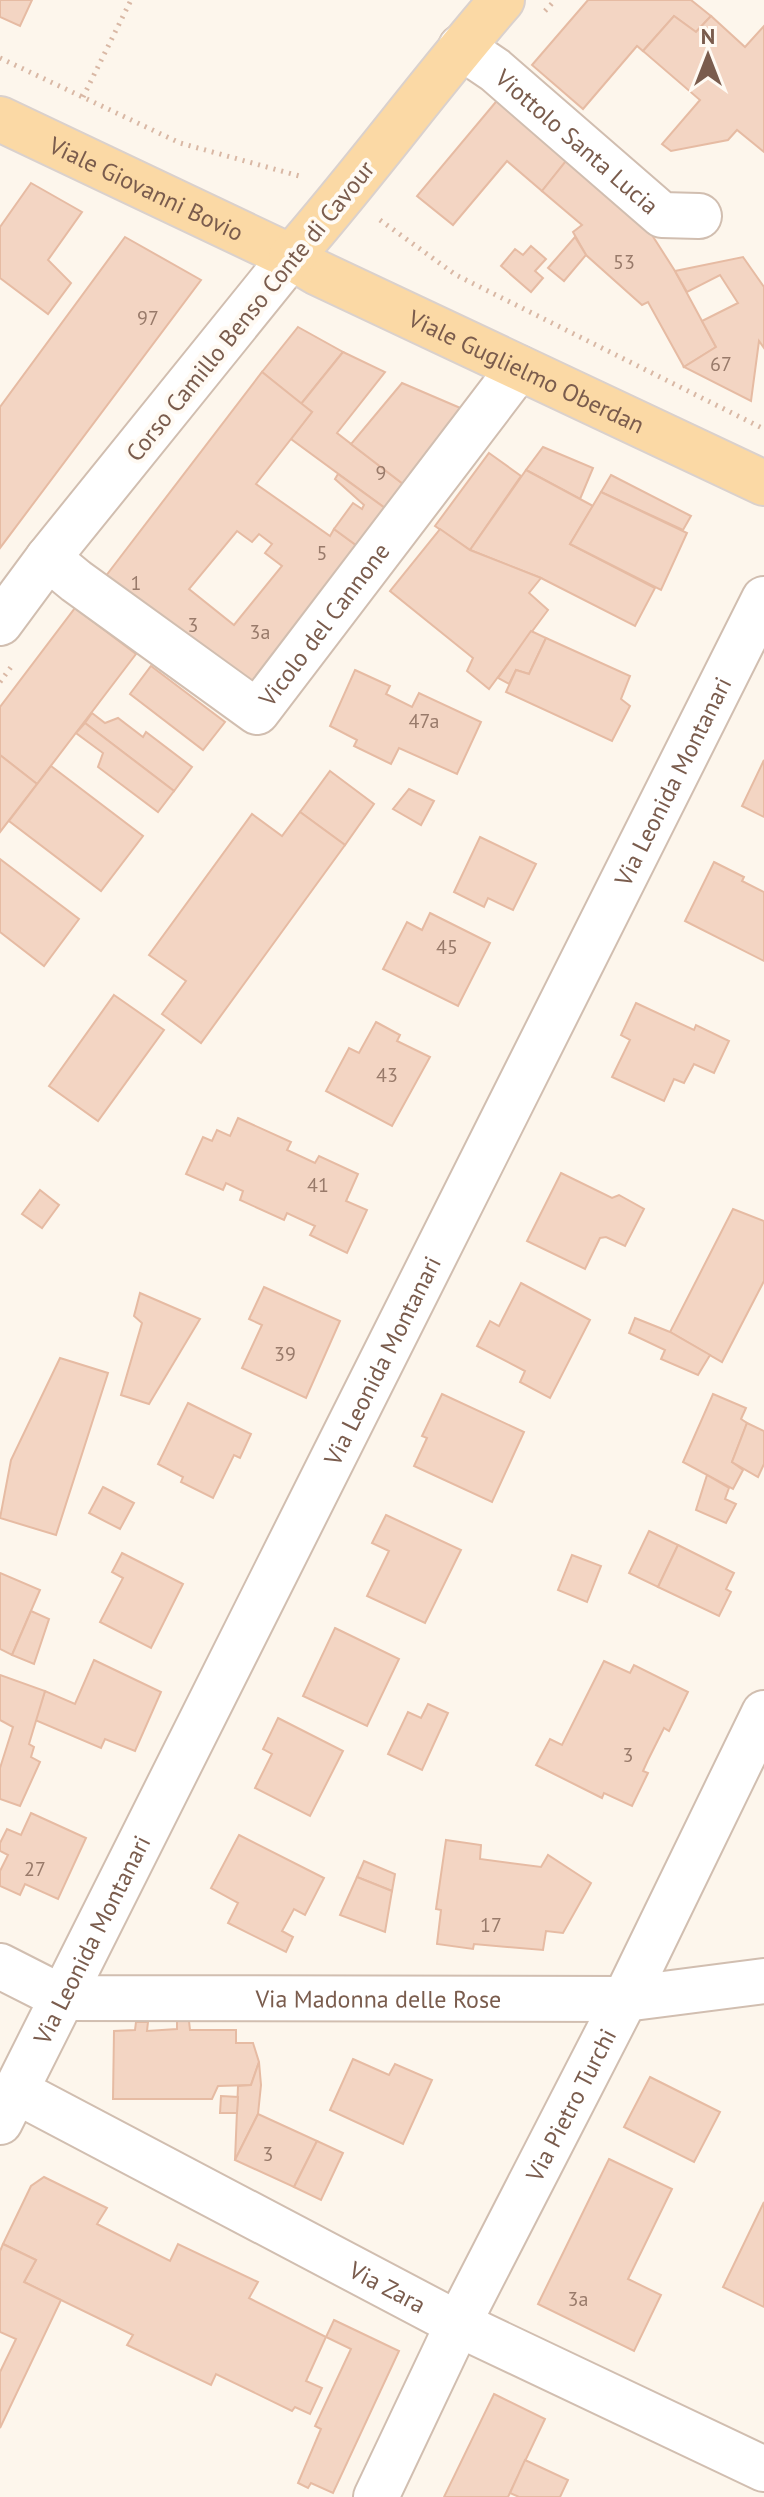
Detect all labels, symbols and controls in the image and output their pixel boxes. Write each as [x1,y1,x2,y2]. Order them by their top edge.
north arrow [668,16,748,96]
text: N [701,22,715,50]
street label: Viottolo Santa Lucia [488,61,665,221]
street label: Viale Giovanni Bovio [43,129,249,248]
street label: Corso Camillo Benso Conte di Cavour [119,154,381,468]
house number: 53 [613,249,635,275]
street label: Viale Guglielmo Oberdan [403,302,650,440]
house number: 97 [137,305,159,331]
house number: 67 [710,351,732,377]
house number: 9 [376,460,386,486]
street label: Vicolo del Cannone [251,536,396,713]
house number: 5 [317,540,327,566]
house number: 1 [131,570,141,596]
house number: 3 [188,612,198,638]
house number: 3a [250,619,270,645]
street label: Via Leonida Montanari [607,672,738,892]
house number: 47a [409,708,439,734]
house number: 45 [436,934,458,960]
house number: 43 [376,1062,398,1088]
house number: 41 [307,1172,329,1198]
street label: Via Leonida Montanari [316,1251,447,1471]
house number: 39 [274,1341,296,1367]
house number: 3 [623,1742,633,1768]
street label: Via Leonida Montanari [26,1830,157,2050]
house number: 27 [24,1856,46,1882]
house number: 17 [480,1912,502,1938]
street label: Via Madonna delle Rose [254,1983,501,2014]
street label: Via Pietro Turchi [518,2023,623,2187]
house number: 3 [263,2141,273,2167]
street label: Via Zara [343,2253,431,2320]
house number: 3a [568,2286,588,2312]

